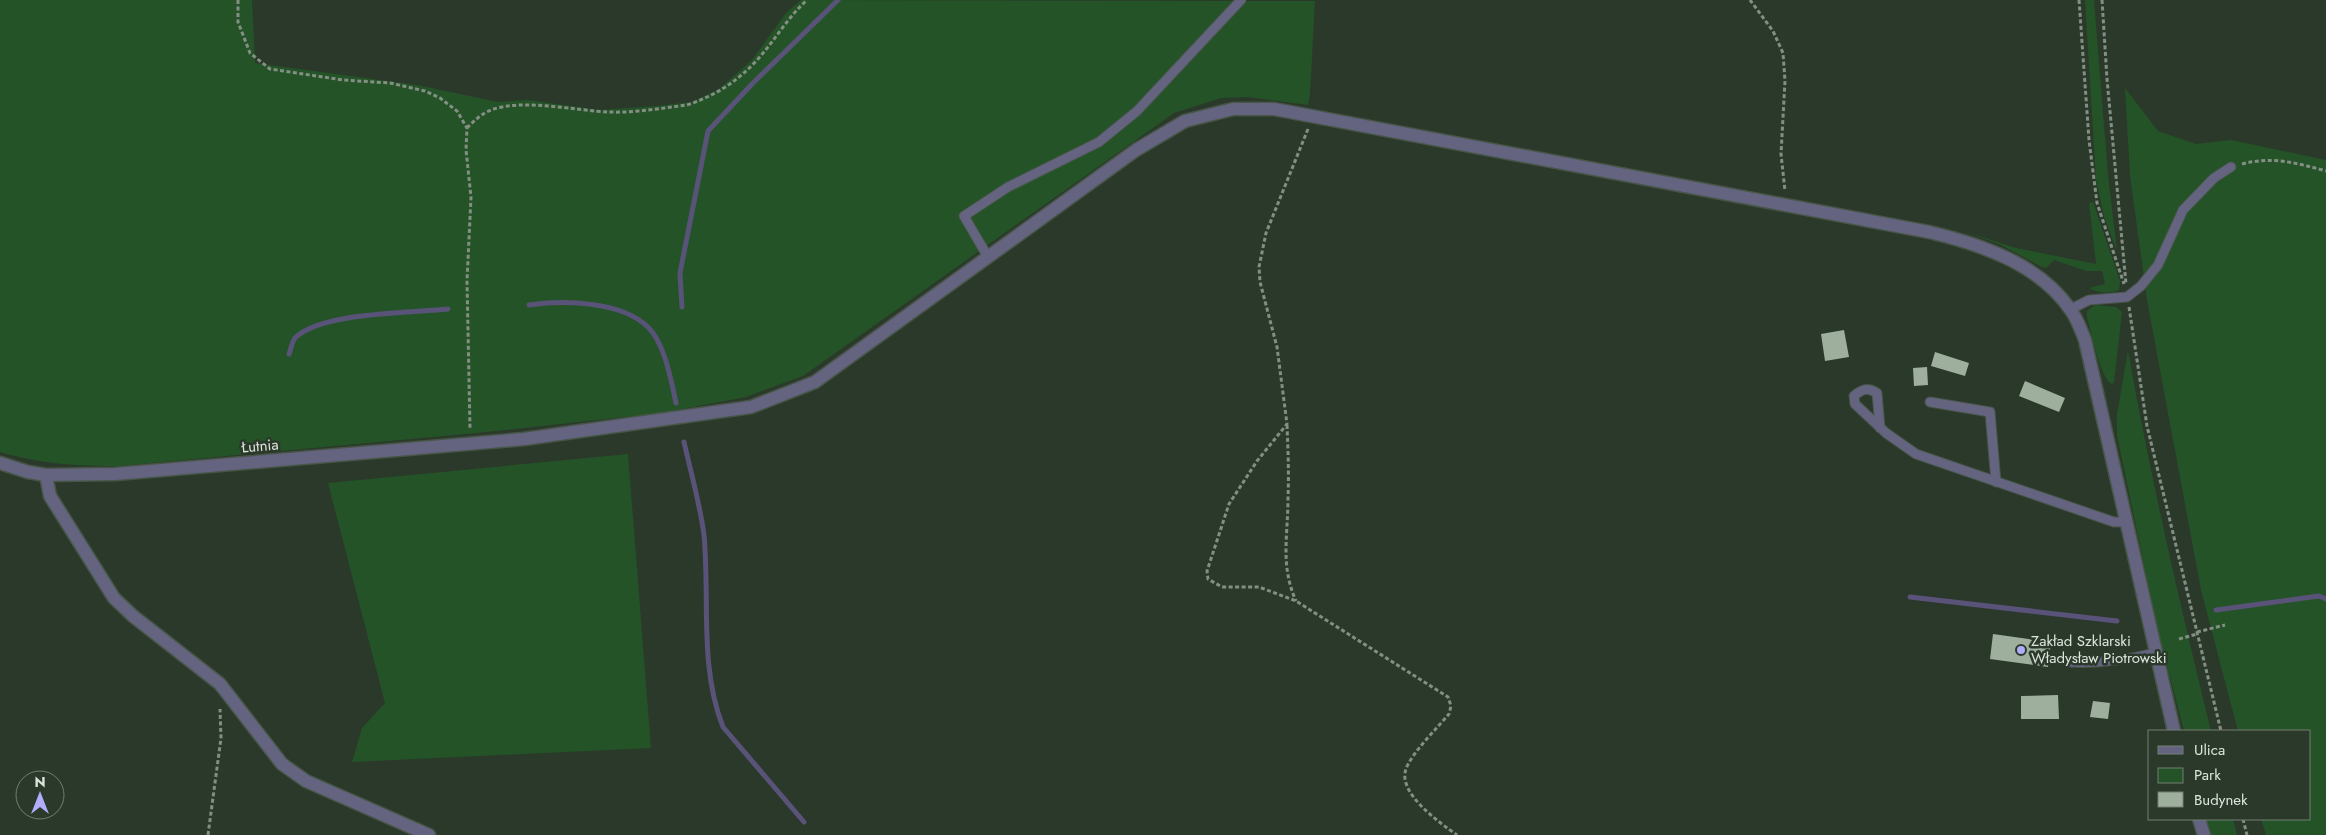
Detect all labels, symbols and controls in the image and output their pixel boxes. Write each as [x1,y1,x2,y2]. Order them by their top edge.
street label: Łutnia [240,433,279,459]
place label: Zakład Szklarski Władysław Piotrowski [2031,630,2167,669]
marker: Zakład Szklarski Władysław Piotrowski [2015,644,2027,656]
legend [2148,730,2311,820]
text: Ulica [2194,739,2225,761]
text: Park [2194,764,2221,786]
north arrow [15,770,65,820]
text: N [34,772,46,792]
text: Budynek [2194,789,2248,811]

